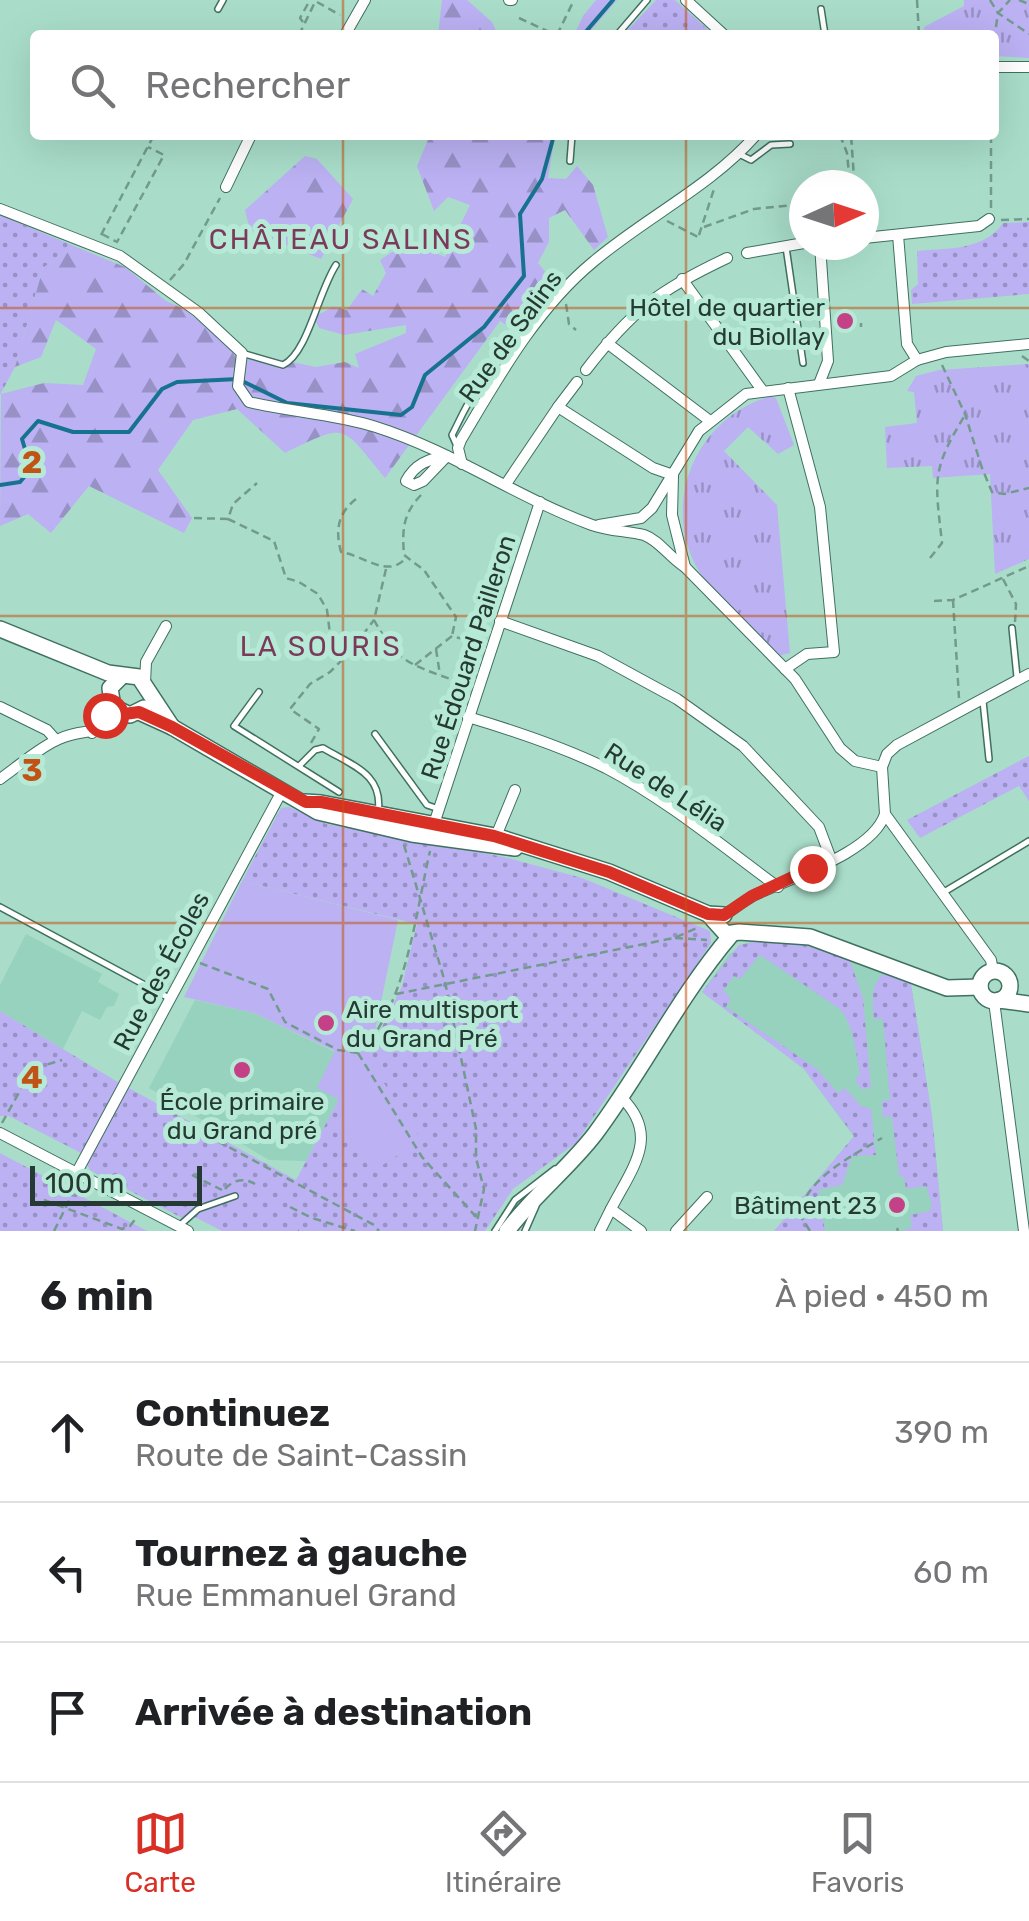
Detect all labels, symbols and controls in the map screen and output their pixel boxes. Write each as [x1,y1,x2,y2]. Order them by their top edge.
search box [30,30,999,140]
icon: search [65,58,120,113]
text: Rechercher [145,62,350,108]
north arrow [789,170,879,260]
district label: CHÂTEAU SALINS [209,223,473,256]
street label: Rue de Salins [453,265,568,408]
place label: Hôtel de quartier du Biollay [629,293,825,351]
marker: Hôtel de quartier du Biollay [834,310,856,332]
text: 2 [22,443,42,481]
street label: Rue Édouard Pailleron [415,531,522,783]
district label: LA SOURIS [240,630,402,663]
route start [83,693,129,739]
street label: Rue de Lélia [599,737,732,838]
text: 3 [21,751,43,789]
route end [790,846,836,892]
street label: Rue des Écoles [107,887,215,1055]
place label: Aire multisport du Grand Pré [346,995,519,1053]
marker: Aire multisport du Grand Pré [315,1012,337,1034]
text: 4 [21,1058,43,1096]
marker: École primaire du Grand pré [231,1059,253,1081]
place label: École primaire du Grand pré [159,1087,325,1145]
scale bar [30,1161,202,1206]
text: 100 m [45,1167,124,1200]
place label: Bâtiment 23 [734,1191,877,1220]
marker: Bâtiment 23 [886,1194,908,1216]
text: 6 min [40,1271,154,1321]
text: À pied · 450 m [775,1277,989,1315]
text: Continuez [135,1390,330,1436]
icon: ahead [40,1405,95,1460]
text: 390 m [894,1413,989,1451]
text: Route de Saint-Cassin [135,1436,467,1474]
text: Tournez à gauche [135,1530,468,1576]
icon: left [40,1545,95,1600]
text: 60 m [913,1553,989,1591]
text: Rue Emmanuel Grand [135,1576,457,1614]
icon: arrive [40,1685,95,1740]
text: Arrivée à destination [135,1689,532,1735]
tab: Carte [125,1806,196,1899]
tab: Itinéraire [445,1806,562,1899]
tab: Favoris [811,1806,904,1899]

